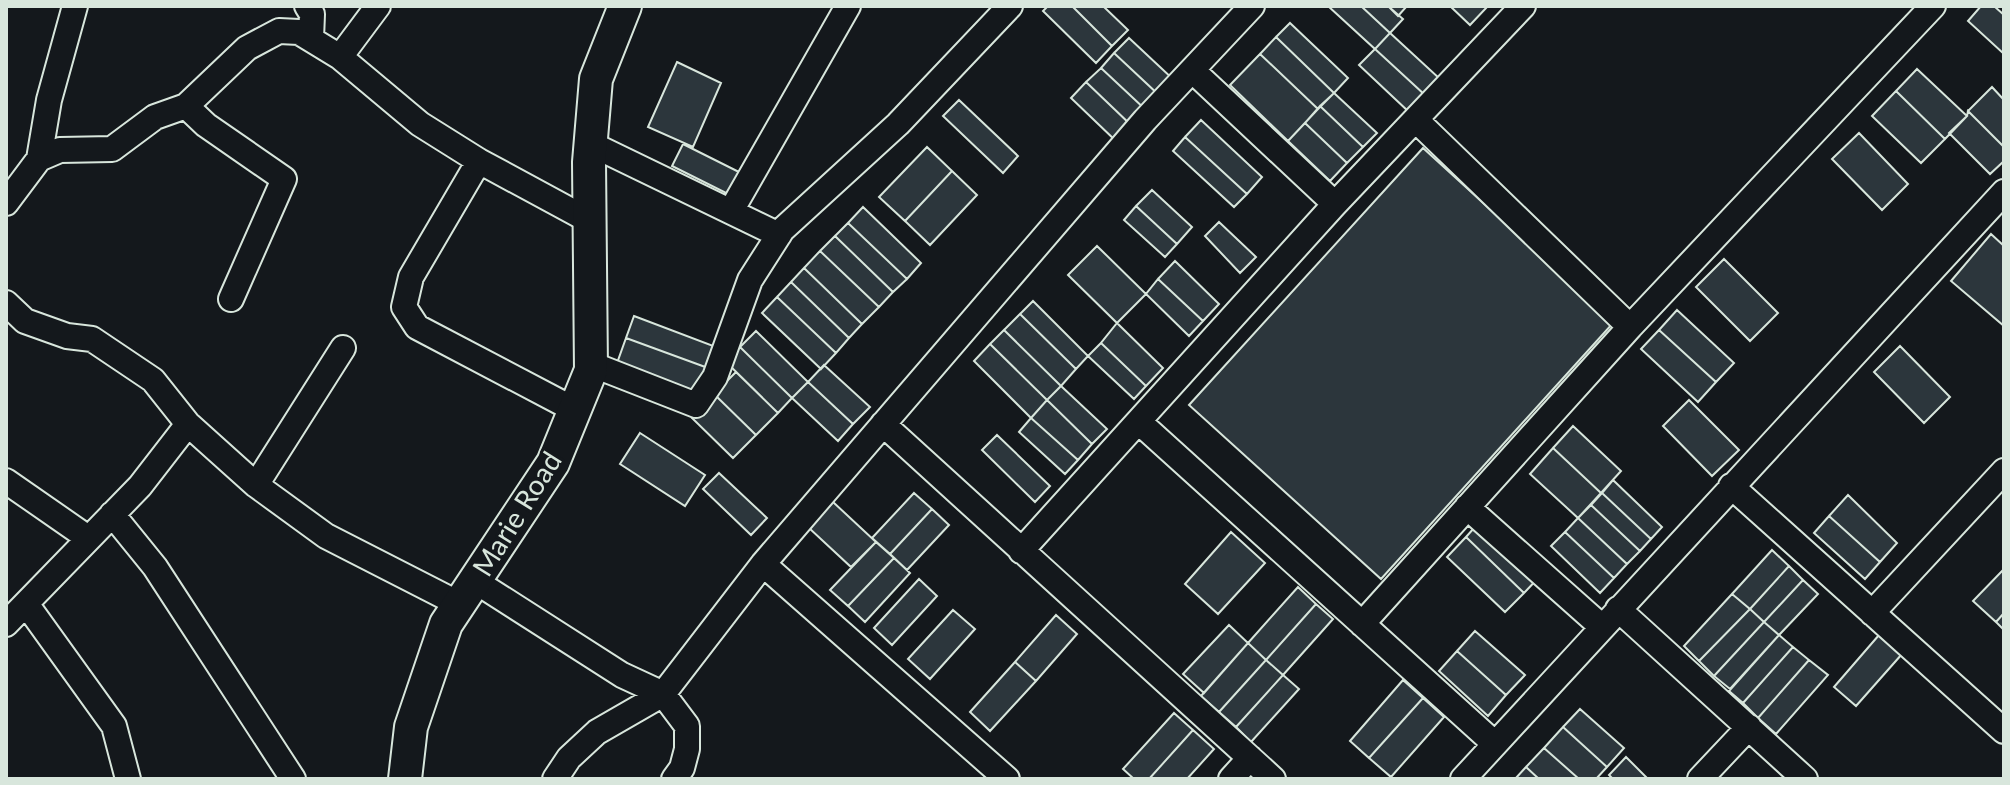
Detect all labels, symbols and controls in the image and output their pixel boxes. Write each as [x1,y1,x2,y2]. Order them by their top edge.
street label: Marie Road [465,445,568,582]

